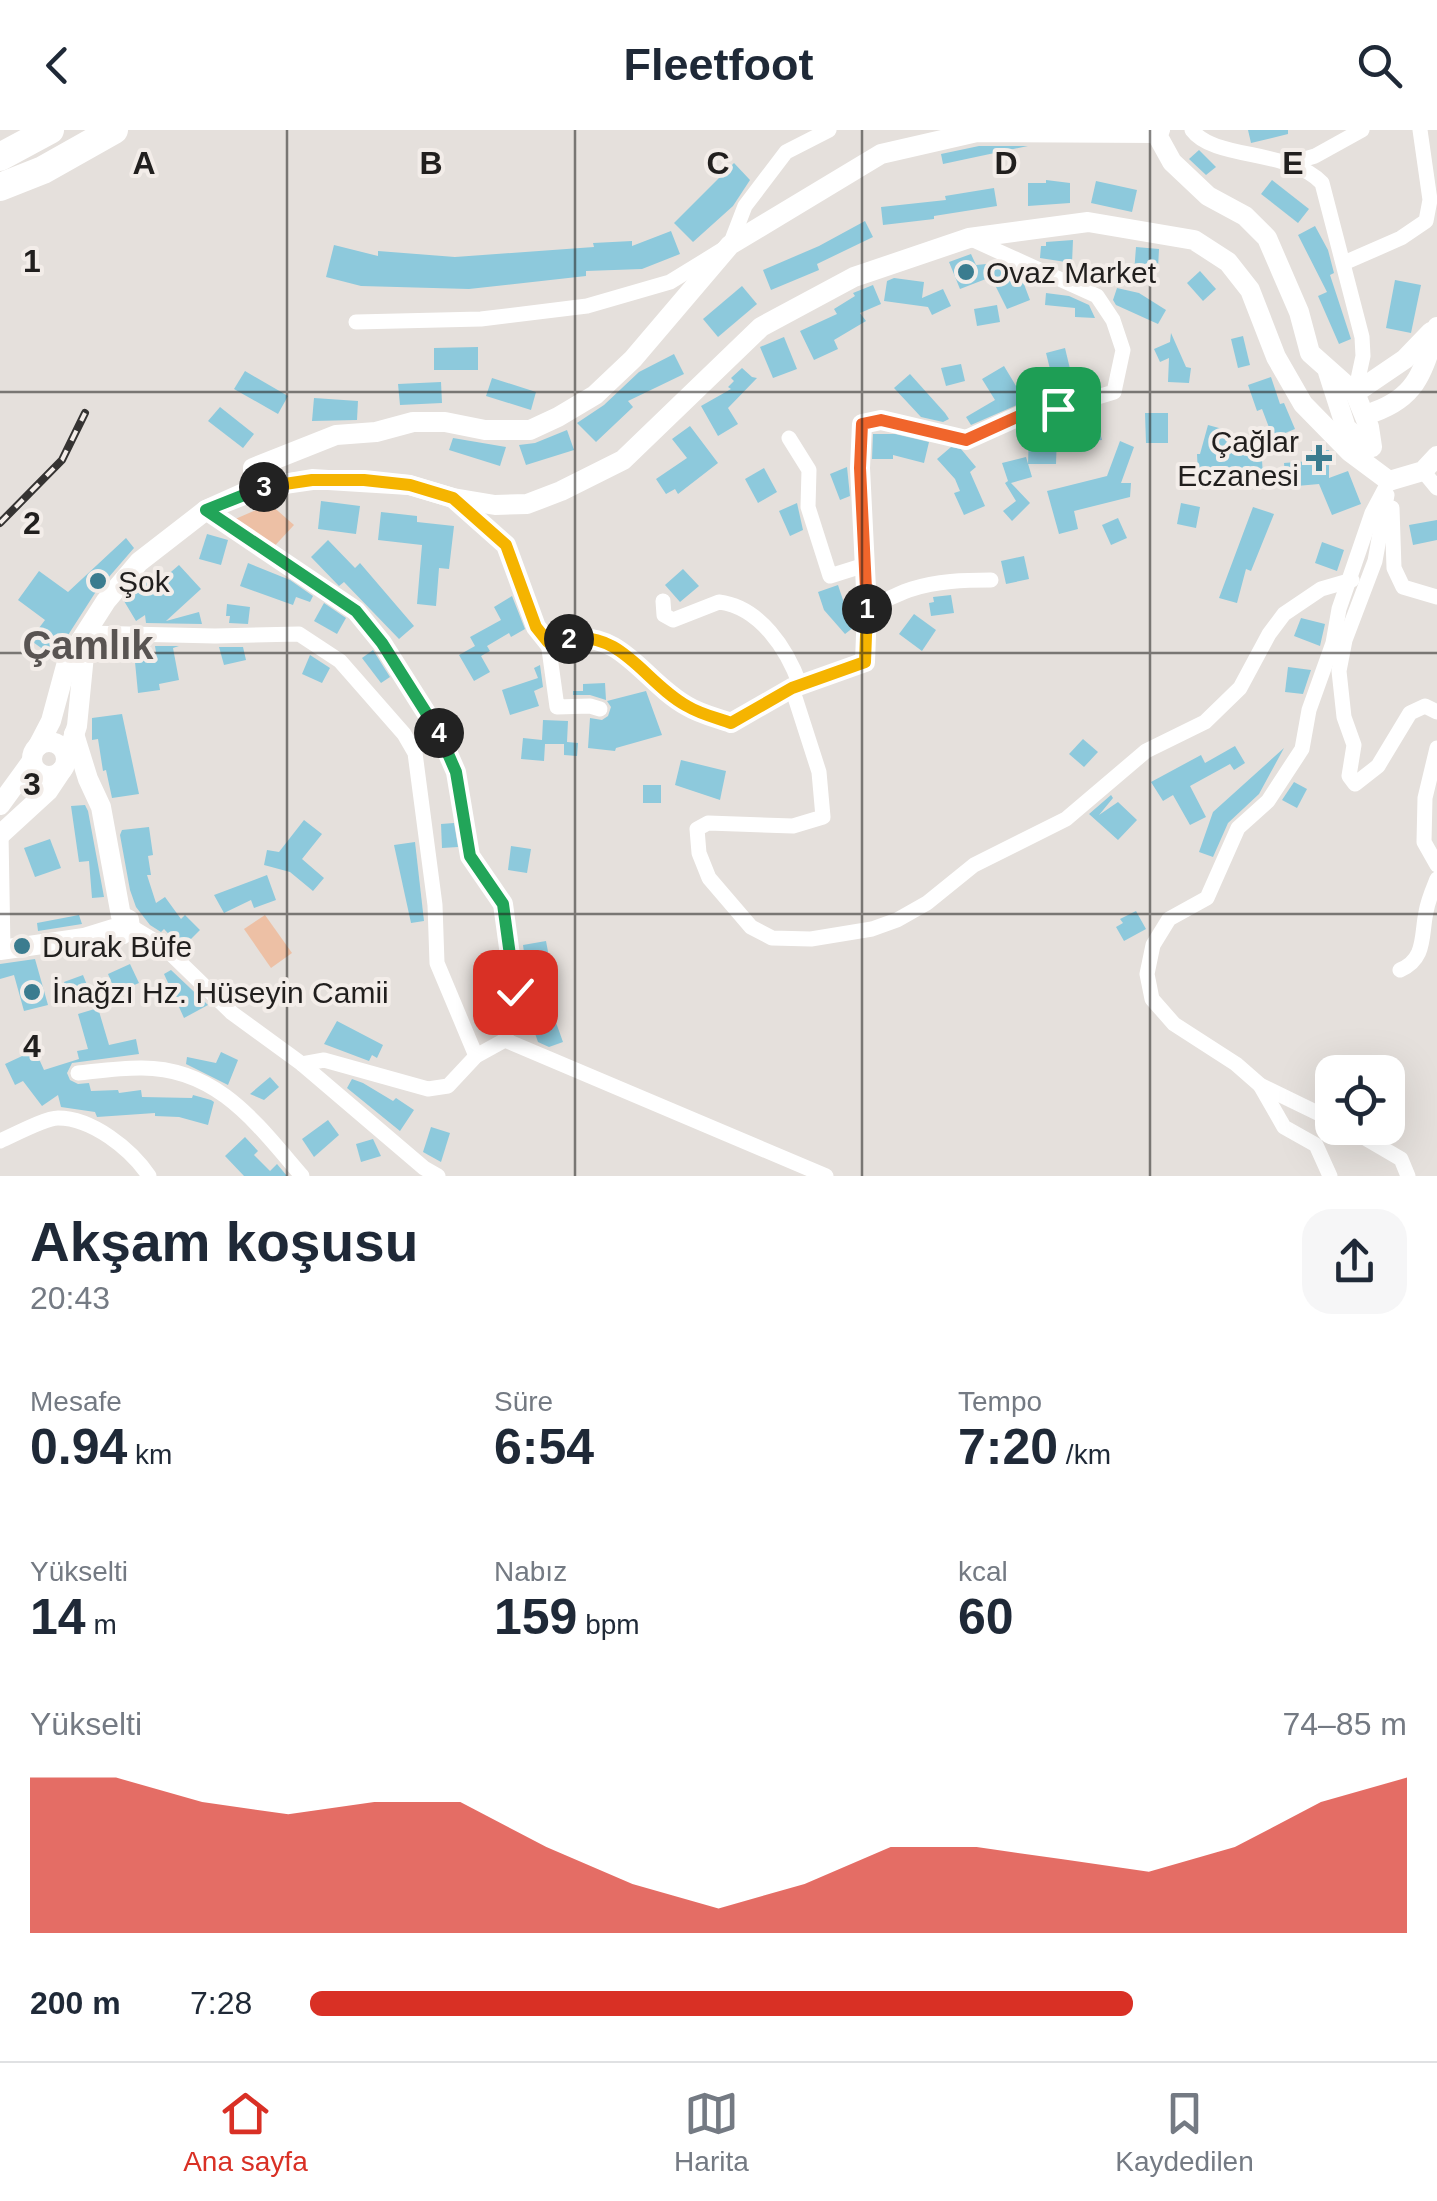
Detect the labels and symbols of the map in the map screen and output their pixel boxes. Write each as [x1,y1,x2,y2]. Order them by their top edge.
text: A [132,145,156,181]
text: B [419,145,443,181]
text: C [706,145,730,181]
text: D [994,145,1018,181]
text: E [1282,145,1304,181]
text: 1 [23,243,41,279]
place label: Ovaz Market [986,256,1157,289]
marker: Ovaz Market [955,261,977,283]
pin [1016,367,1101,452]
place label: Çağlar Eczanesi [1177,425,1299,492]
marker: Çağlar Eczanesi [1308,447,1330,469]
pin: 3 [239,462,289,512]
text: 2 [23,505,41,541]
place label: Şok [118,565,171,598]
marker: Şok [87,570,109,592]
pin: 1 [842,584,892,634]
pin: 2 [544,614,594,664]
district label: Çamlık [22,623,154,667]
pin: 4 [414,708,464,758]
text: 3 [23,766,41,802]
place label: Durak Büfe [42,930,192,963]
marker: Durak Büfe [11,935,33,957]
pin [473,950,558,1035]
place label: İnağzı Hz. Hüseyin Camii [52,976,389,1009]
marker: İnağzı Hz. Hüseyin Camii [21,981,43,1003]
text: 4 [23,1028,41,1064]

